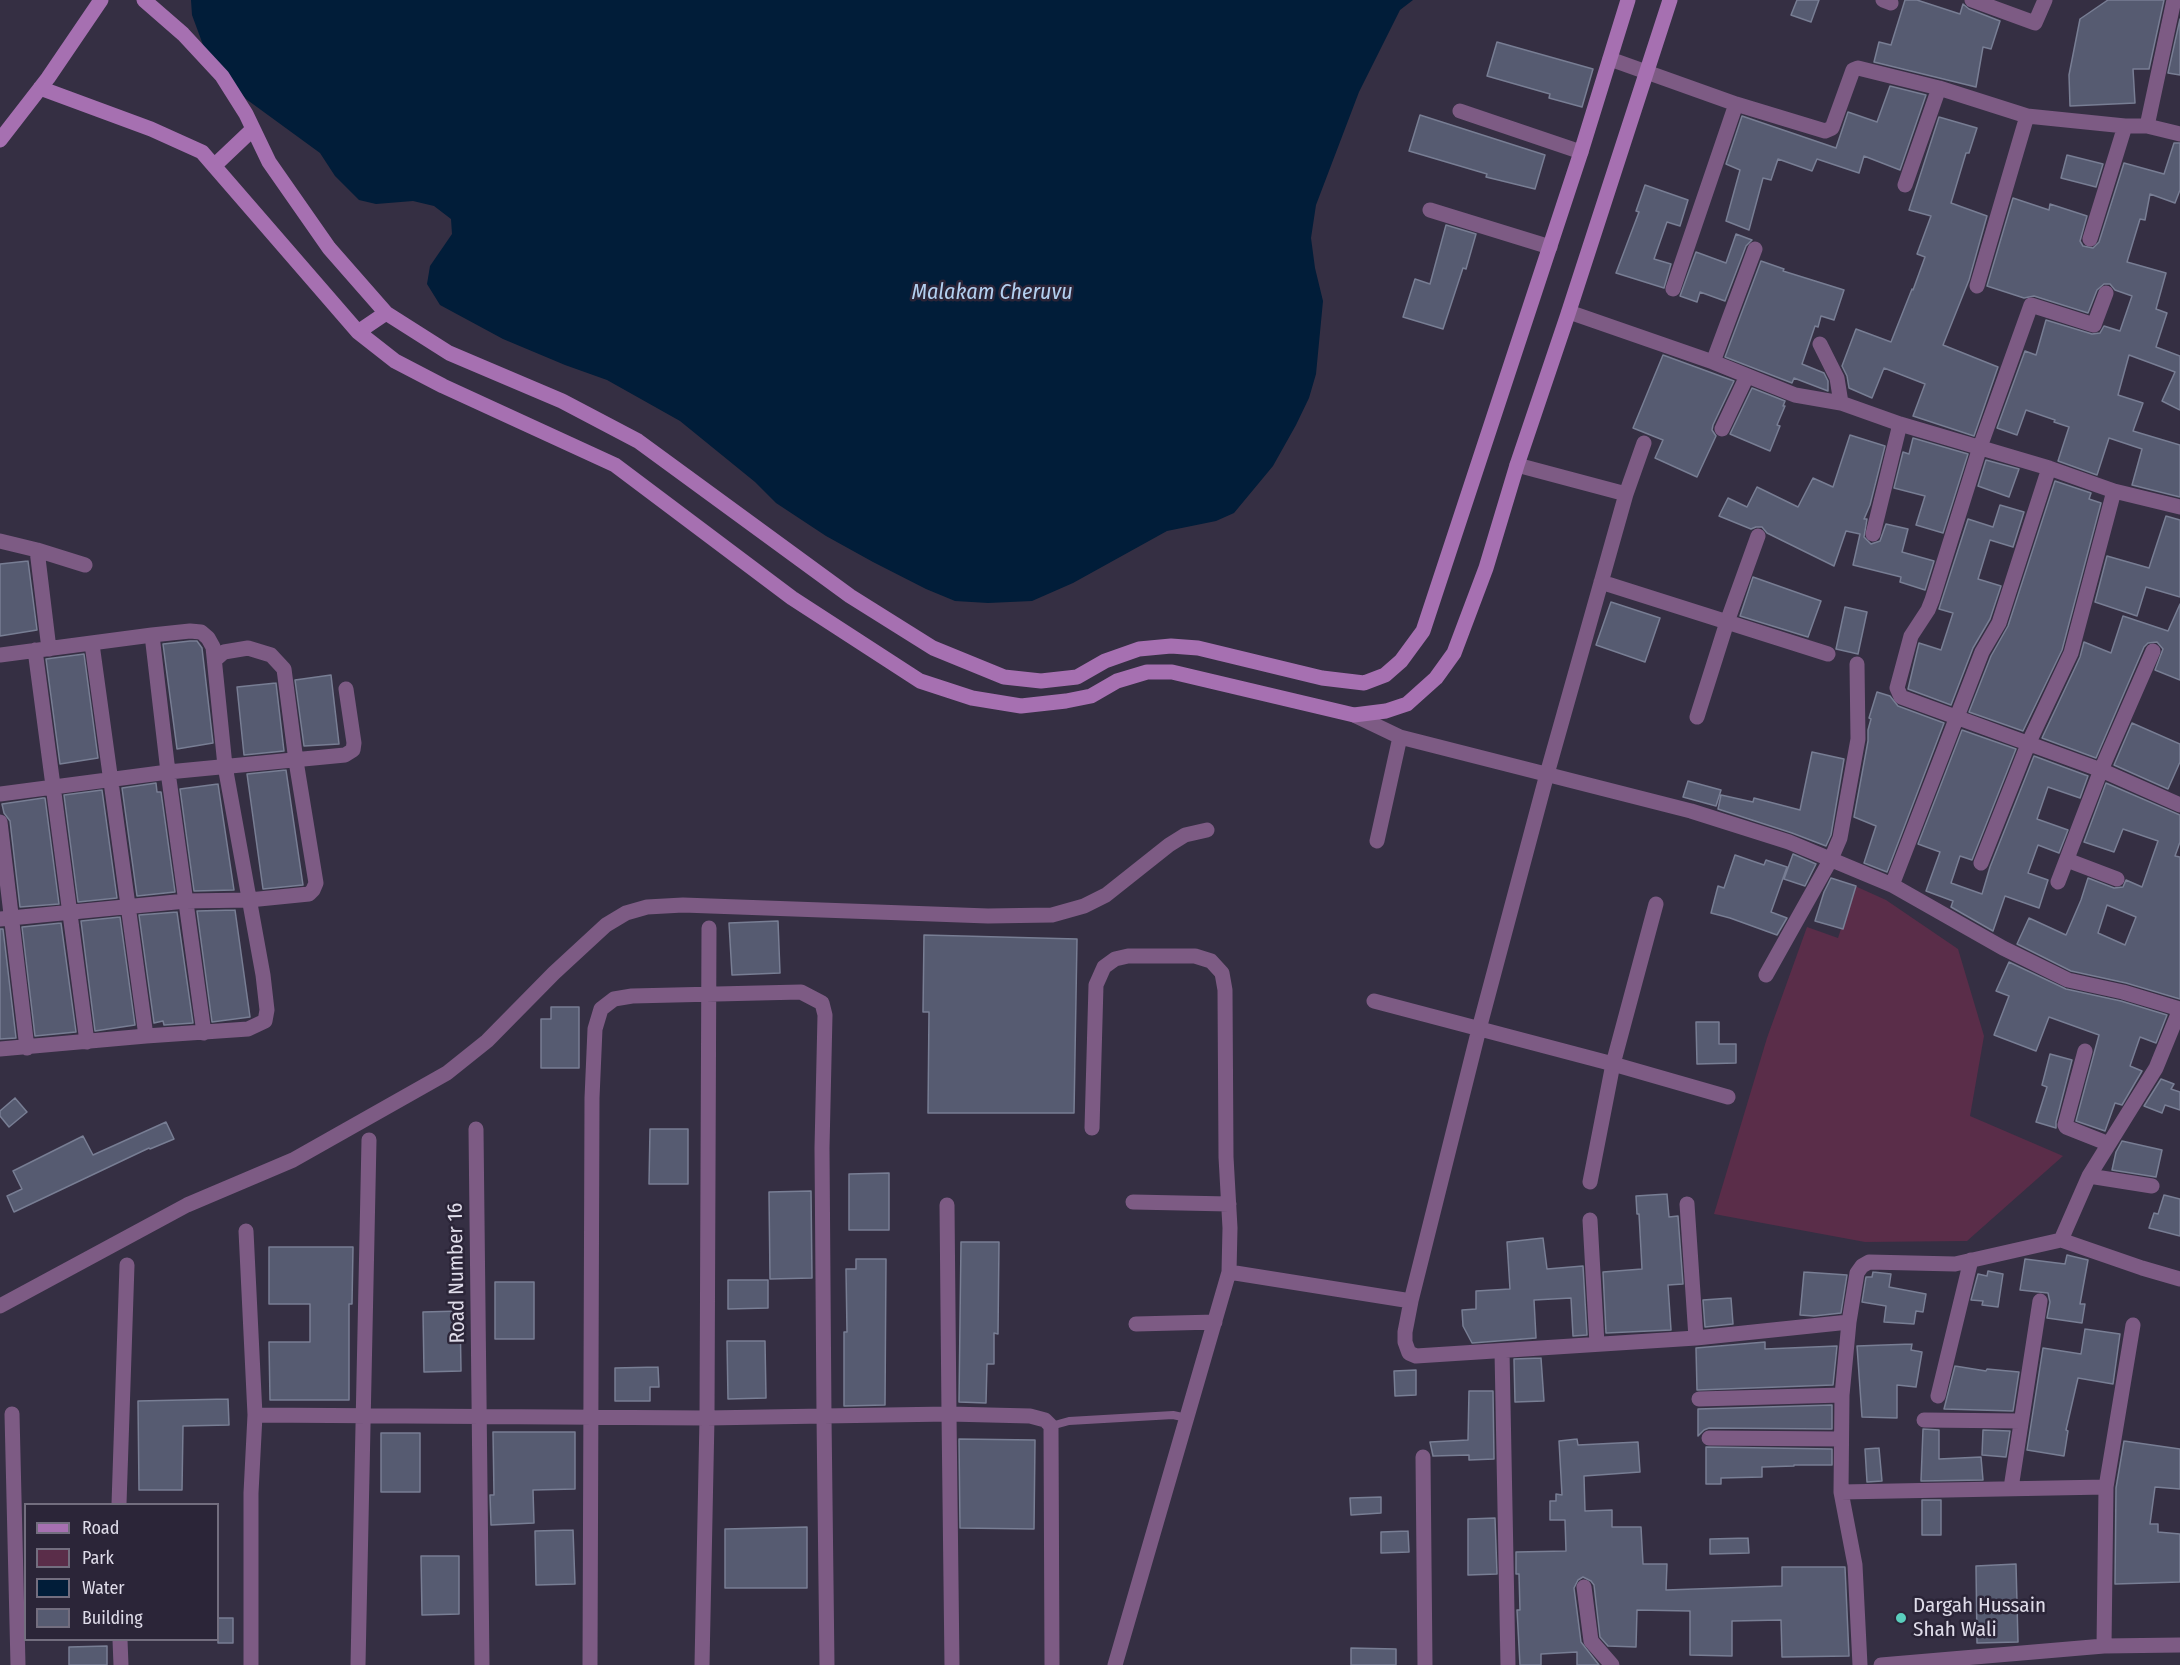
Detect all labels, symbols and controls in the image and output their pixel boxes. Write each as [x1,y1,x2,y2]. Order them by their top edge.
water label: Malakam Cheruvu [911,280,1073,306]
street label: Road Number 16 [443,1202,471,1344]
legend [24,1503,219,1641]
text: Road [82,1517,119,1539]
text: Park [82,1547,114,1569]
text: Water [82,1577,125,1599]
place label: Dargah Hussain Shah Wali [1913,1593,2046,1643]
text: Building [82,1607,143,1629]
marker: Dargah Hussain Shah Wali [1894,1611,1908,1625]

